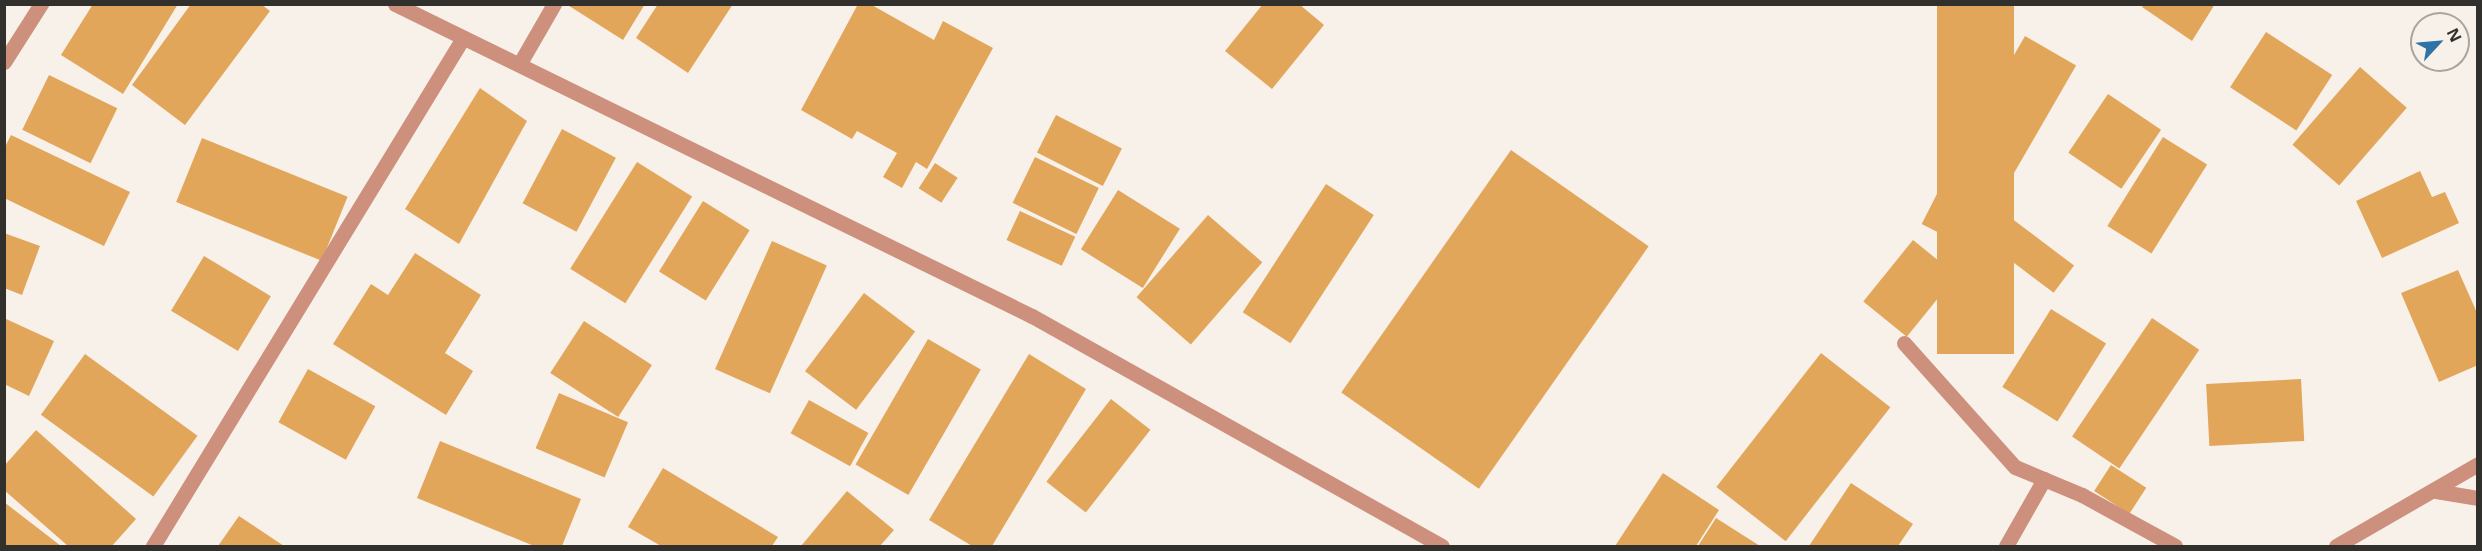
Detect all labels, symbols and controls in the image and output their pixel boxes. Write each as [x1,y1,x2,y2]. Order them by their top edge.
north arrow [2410,12,2470,72]
text: N [2442,24,2467,46]

